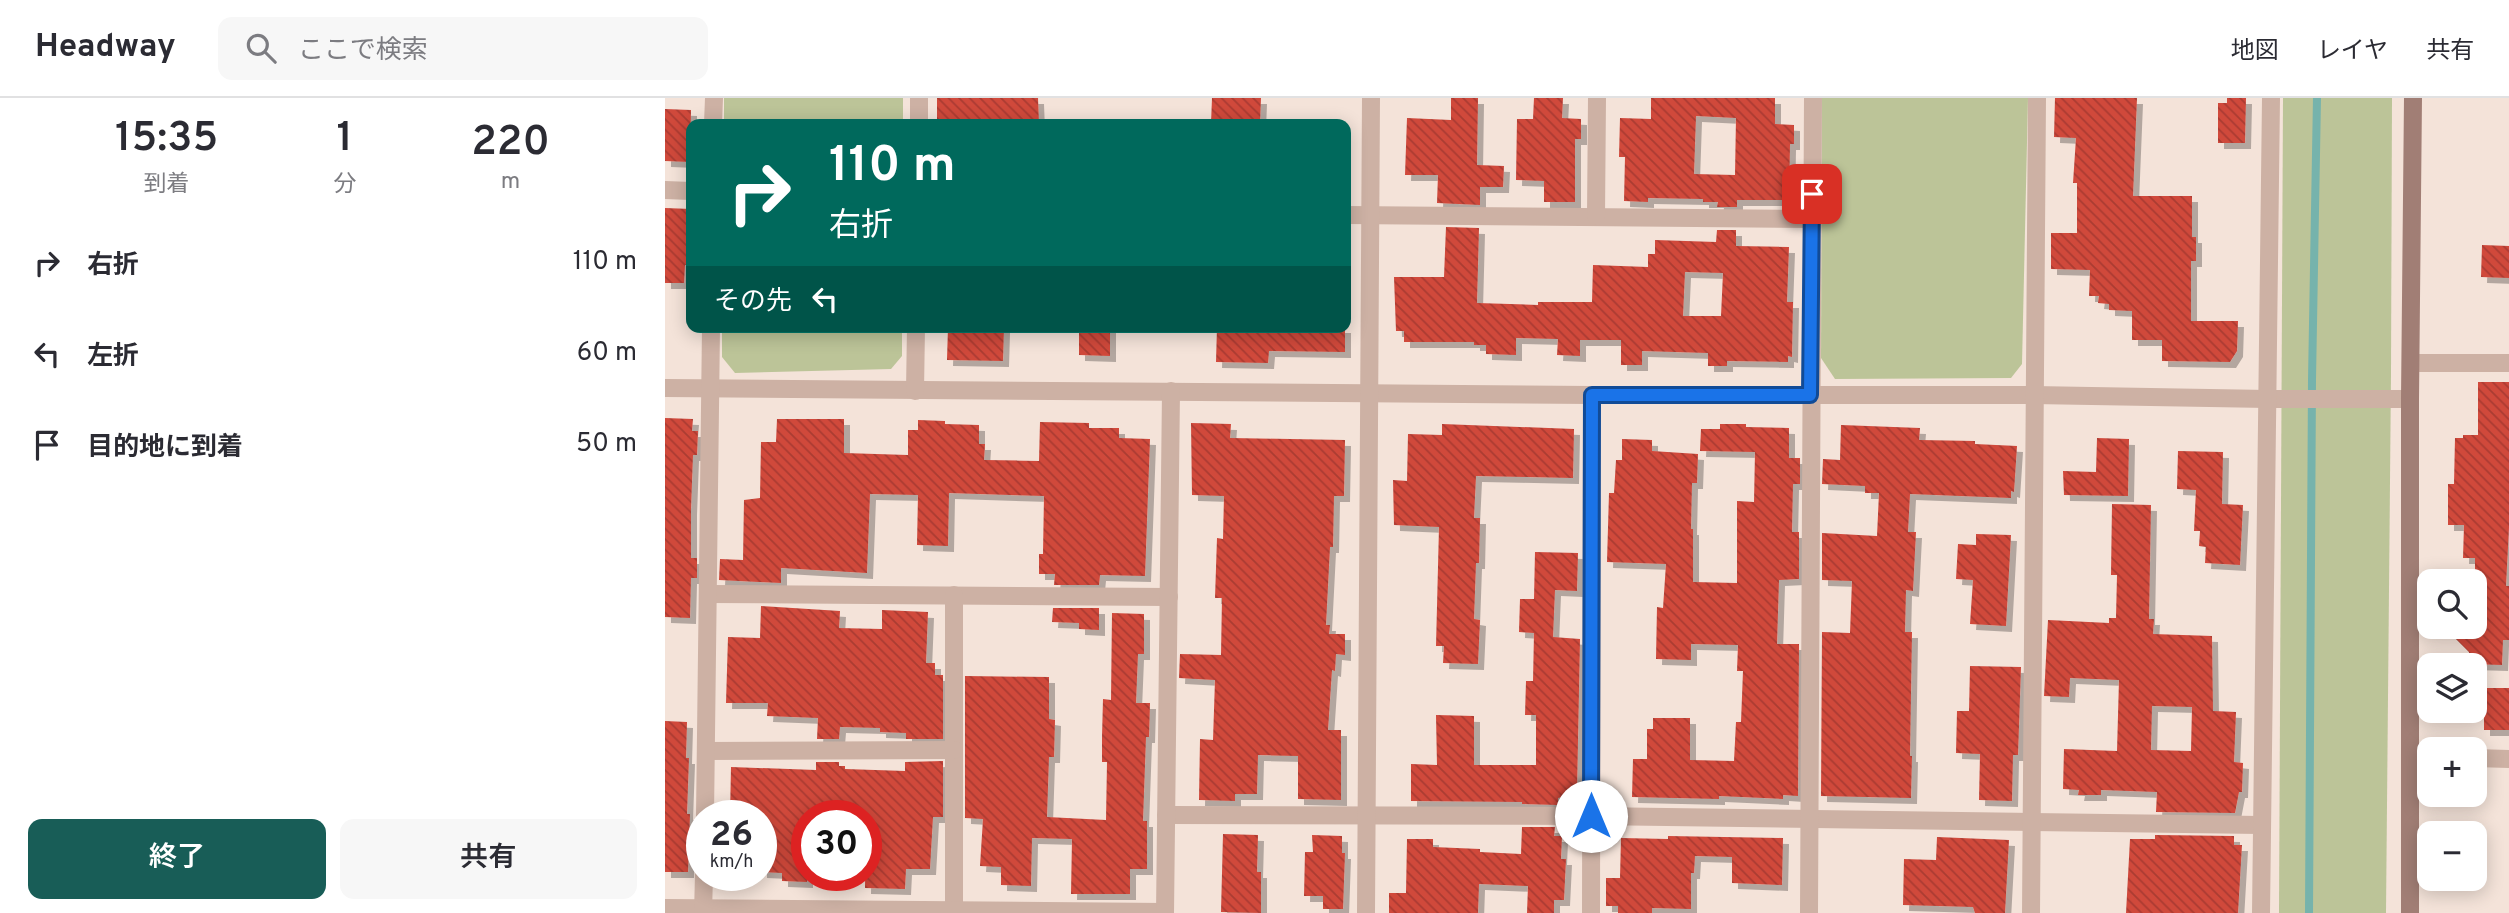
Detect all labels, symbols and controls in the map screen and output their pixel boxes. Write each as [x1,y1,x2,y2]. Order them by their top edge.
search box [218,17,708,80]
text: Headway [35,27,176,69]
icon: search [242,29,280,67]
text: ここで検索 [298,35,428,68]
text: 地図 [2231,37,2279,67]
text: レイヤ [2317,37,2388,67]
text: 共有 [2426,37,2474,67]
text: 15:35 [115,113,218,166]
text: 1 [336,113,353,166]
text: 220 [471,117,550,170]
text: 110 m [829,137,956,199]
icon: right [714,147,805,238]
pin [1782,164,1842,224]
text: m [501,168,520,197]
text: 到着 [144,171,190,200]
text: 分 [333,171,356,200]
icon: arrive [1793,175,1831,213]
text: 右折 [829,207,893,247]
icon: right [28,244,66,282]
text: 110 m [573,246,637,279]
text: 右折 [87,250,139,283]
icon: left [806,280,844,318]
text: その先 [714,286,792,319]
icon: left [28,335,66,373]
text: 60 m [577,337,637,370]
text: 左折 [87,341,139,374]
icon: arrive [28,426,66,464]
text: 50 m [576,428,637,461]
text: 目的地に到着 [87,432,243,465]
map controls [2417,569,2487,891]
button: search [2417,569,2487,639]
button: layers [2417,653,2487,723]
button: + [2417,737,2487,807]
position arrow [1554,779,1628,853]
speed limit sign: 30 [791,800,882,891]
text: 26 [710,814,753,858]
button: 終了 [28,819,326,899]
button: 共有 [340,819,637,899]
button: − [2417,821,2487,891]
text: km/h [710,851,753,874]

